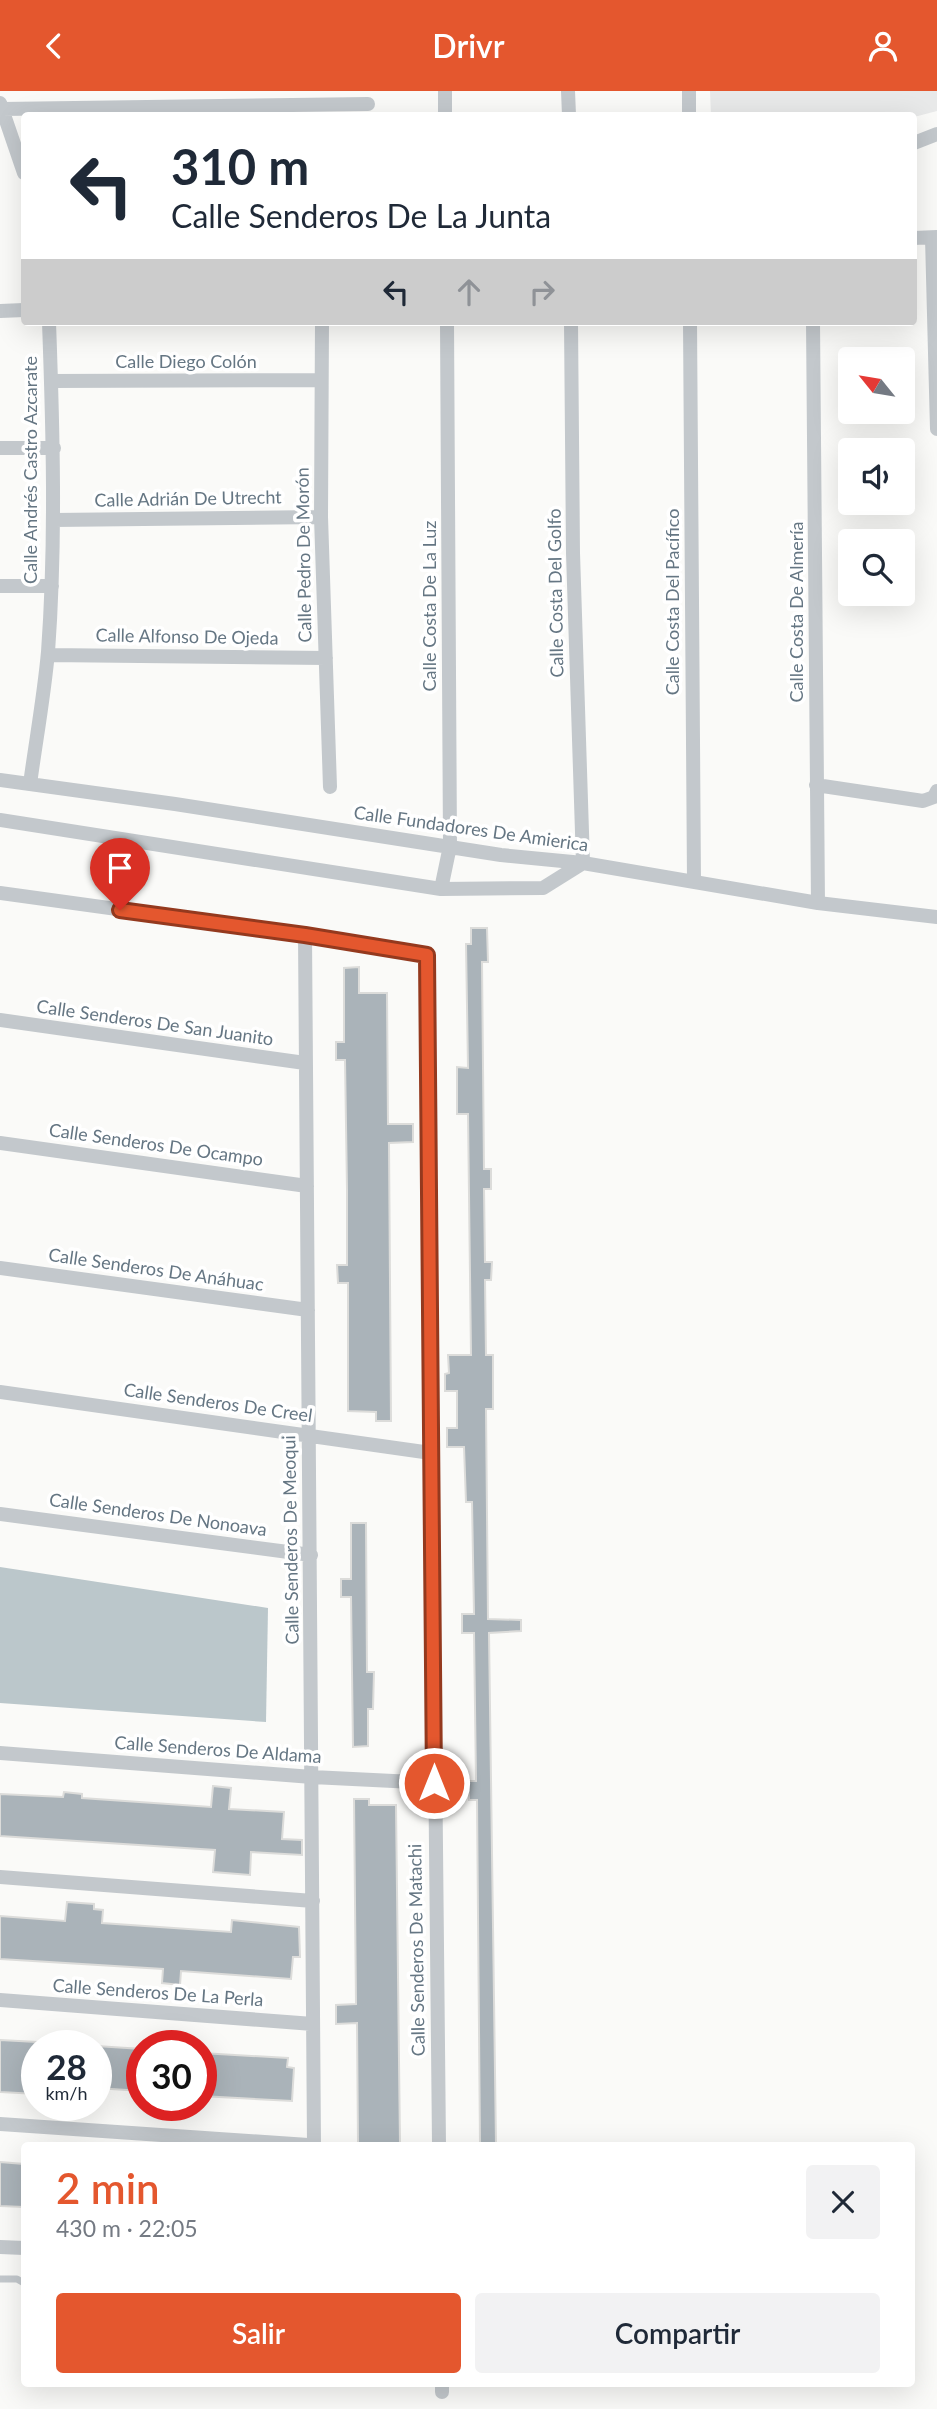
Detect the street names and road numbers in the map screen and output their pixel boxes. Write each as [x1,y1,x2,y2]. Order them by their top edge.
street label: Calle Diego Colón [115,350,257,372]
street label: Calle Andrés Castro Azcarate [19,356,41,584]
street label: Calle Pedro De Morón [290,467,316,643]
street label: Calle Adrián De Utrecht [94,485,282,511]
street label: Calle Costa Del Golfo [543,508,567,678]
street label: Calle Costa Del Pacífico [661,509,683,695]
street label: Calle Costa De La Luz [418,521,440,691]
street label: Calle Costa De Almería [785,521,807,703]
street label: Calle Alfonso De Ojeda [95,623,279,649]
street label: Calle Fundadores De Amierica [352,801,590,855]
street label: Calle Senderos De San Juanito [35,994,275,1050]
street label: Calle Senderos De Ocampo [48,1118,265,1170]
street label: Calle Senderos De Anáhuac [47,1243,266,1295]
street label: Calle Senderos De Creel [122,1378,314,1426]
street label: Calle Senderos De Meoqui [277,1435,303,1645]
street label: Calle Senderos De Nonoava [48,1488,268,1540]
street label: Calle Senderos De Aldama [114,1731,322,1767]
street label: Calle Senderos De Matachi [403,1844,429,2056]
street label: Calle Senderos De La Perla [52,1974,264,2010]

